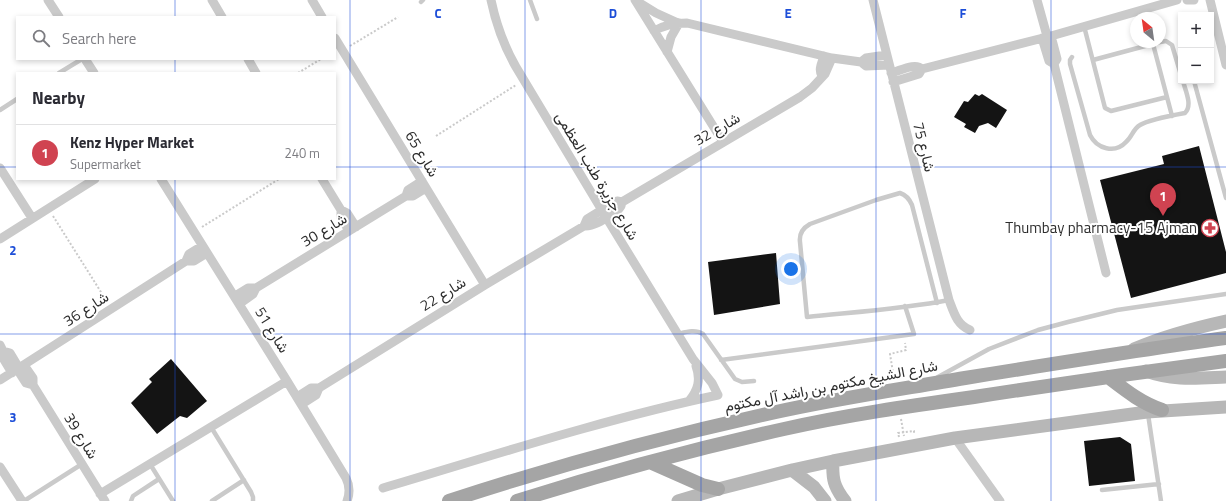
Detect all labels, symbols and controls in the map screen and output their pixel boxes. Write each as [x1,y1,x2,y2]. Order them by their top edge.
text: C [434,3,442,23]
text: D [609,3,617,23]
text: E [784,3,792,23]
text: F [960,3,967,23]
north arrow [1130,12,1166,48]
map controls [1178,12,1214,84]
button: + [1178,12,1214,48]
search box [16,16,336,60]
icon: search [30,27,52,49]
text: Search here [62,27,136,50]
button: − [1178,48,1214,84]
text: Nearby [32,85,85,111]
street label: شارع 32 [689,106,744,151]
street label: شارع جزيرة طنب العظمى [550,107,645,245]
street label: شارع 75 [907,120,942,174]
street label: شارع 65 [400,126,445,181]
text: Kenz Hyper Market [70,131,194,154]
text: 1 [41,143,49,163]
text: 240 m [284,143,320,163]
text: Supermarket [70,154,141,174]
pin: 1 [1150,183,1176,216]
street label: شارع 30 [296,207,351,252]
place label: Thumbay pharmacy-15 Ajman [1005,216,1197,239]
pharmacy icon: Thumbay pharmacy-15 Ajman [1200,218,1220,238]
text: 2 [9,240,17,260]
your location [781,259,801,279]
street label: شارع 22 [415,270,470,317]
street label: شارع 36 [58,285,113,332]
street label: شارع 51 [249,302,296,357]
street label: شارع الشيخ مكتوم بن راشد آل مكتوم [722,353,940,417]
text: 3 [9,407,17,427]
street label: شارع 39 [58,408,105,463]

